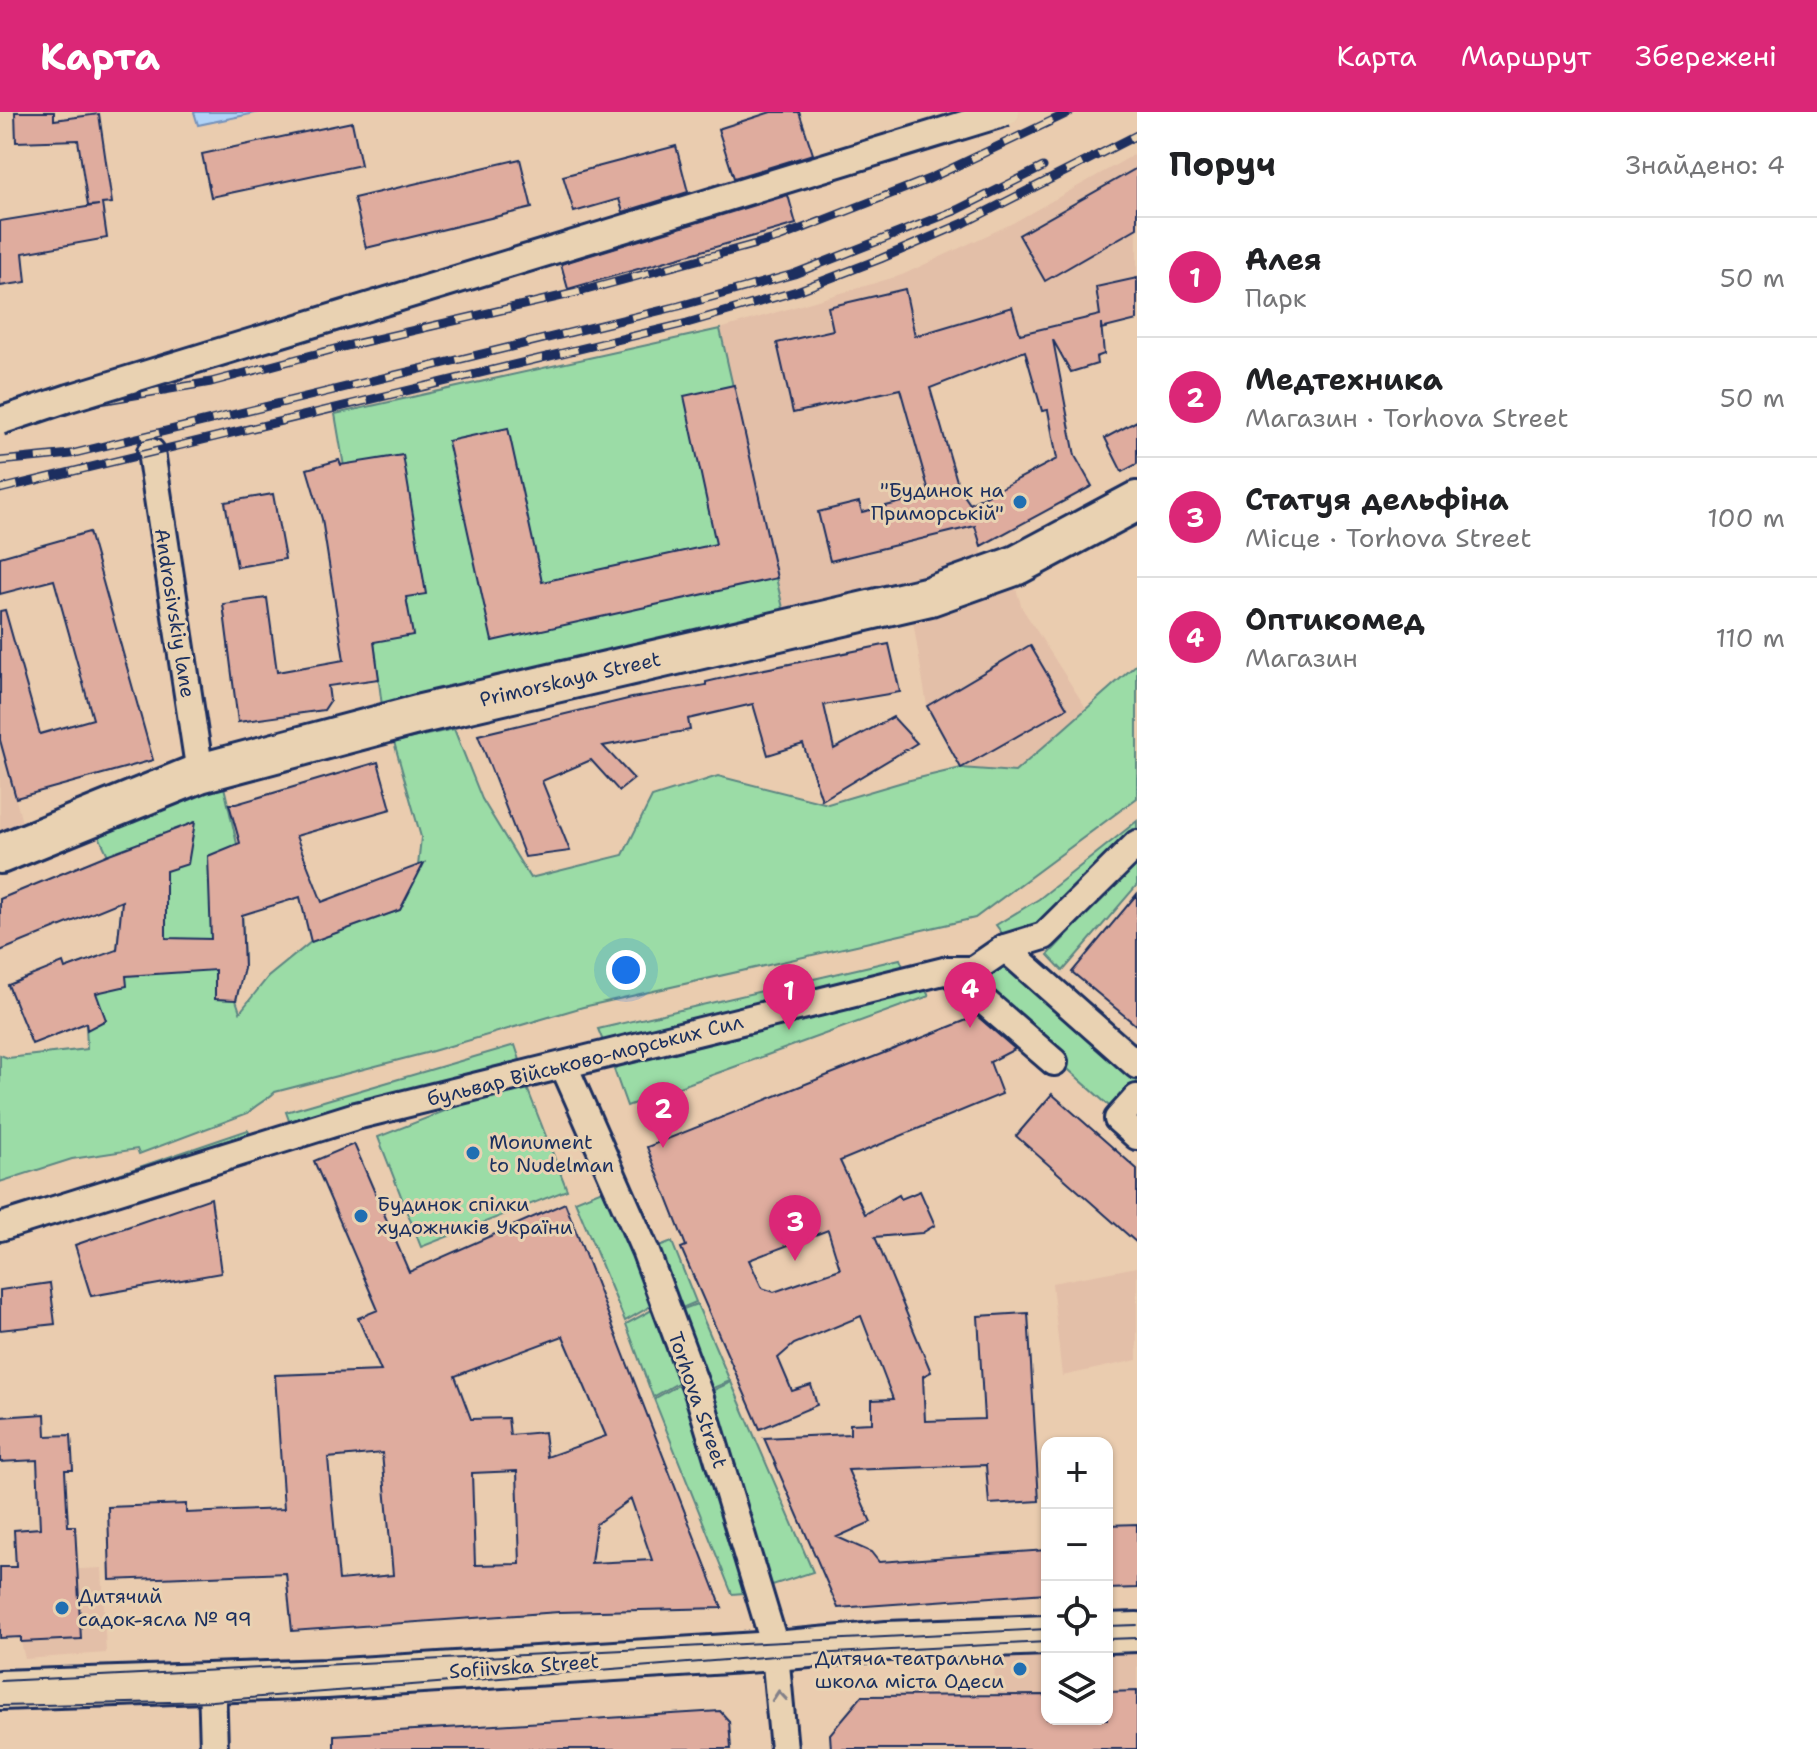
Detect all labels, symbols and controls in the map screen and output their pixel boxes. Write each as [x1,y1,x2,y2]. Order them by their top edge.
text: Карта [40,31,160,82]
text: Карта [1337,37,1417,75]
text: Маршрут [1461,37,1591,75]
text: Збережені [1635,37,1777,75]
text: Поруч [1169,141,1276,187]
text: Знайдено: 4 [1626,147,1785,182]
text: Алея [1245,239,1322,280]
text: 1 [1189,260,1201,295]
text: 50 m [1720,260,1785,295]
text: Парк [1245,280,1307,315]
text: Медтехника [1245,359,1443,400]
text: 2 [1186,380,1204,415]
text: 50 m [1720,380,1785,415]
text: Магазин · Torhova Street [1245,400,1569,435]
place label: "Будинок на Приморській" [871,477,1005,526]
text: Статуя дельфіна [1245,479,1509,520]
marker: "Будинок на Приморській" [1011,493,1029,511]
text: 3 [1186,500,1204,535]
text: 100 m [1707,500,1785,535]
text: Місце · Torhova Street [1245,520,1532,555]
street label: Androsivskiy lane [149,526,201,700]
text: Оптикомед [1245,599,1425,640]
text: 4 [1186,620,1204,655]
text: 110 m [1715,620,1785,655]
text: Магазин [1245,640,1358,675]
street label: Primorskaya Street [477,646,663,712]
your location [606,950,646,990]
pin: 4 [944,962,996,1028]
pin: 1 [763,964,815,1030]
street label: бульвар Військово-морських Сил [424,1008,746,1112]
pin: 2 [637,1082,689,1148]
place label: Monument to Nudelman [489,1129,614,1178]
marker: Monument to Nudelman [464,1144,482,1162]
place label: Будинок спілки художників України [377,1191,573,1240]
pin: 3 [769,1195,821,1261]
marker: Будинок спілки художників України [352,1207,370,1225]
street label: Torhova Street [662,1328,734,1472]
map controls [1041,1437,1113,1725]
button: + [1041,1437,1113,1509]
button: − [1041,1509,1113,1581]
button: locate [1041,1581,1113,1653]
place label: Дитячий садок-ясла № 99 [78,1583,252,1632]
marker: Дитячий садок-ясла № 99 [53,1599,71,1617]
place label: Дитяча театральна школа міста Одеси [815,1645,1005,1694]
street label: Sofiivska Street [448,1648,600,1684]
button: layers [1041,1653,1113,1725]
marker: Дитяча театральна школа міста Одеси [1011,1660,1029,1678]
one-way arrow [771,1689,788,1702]

